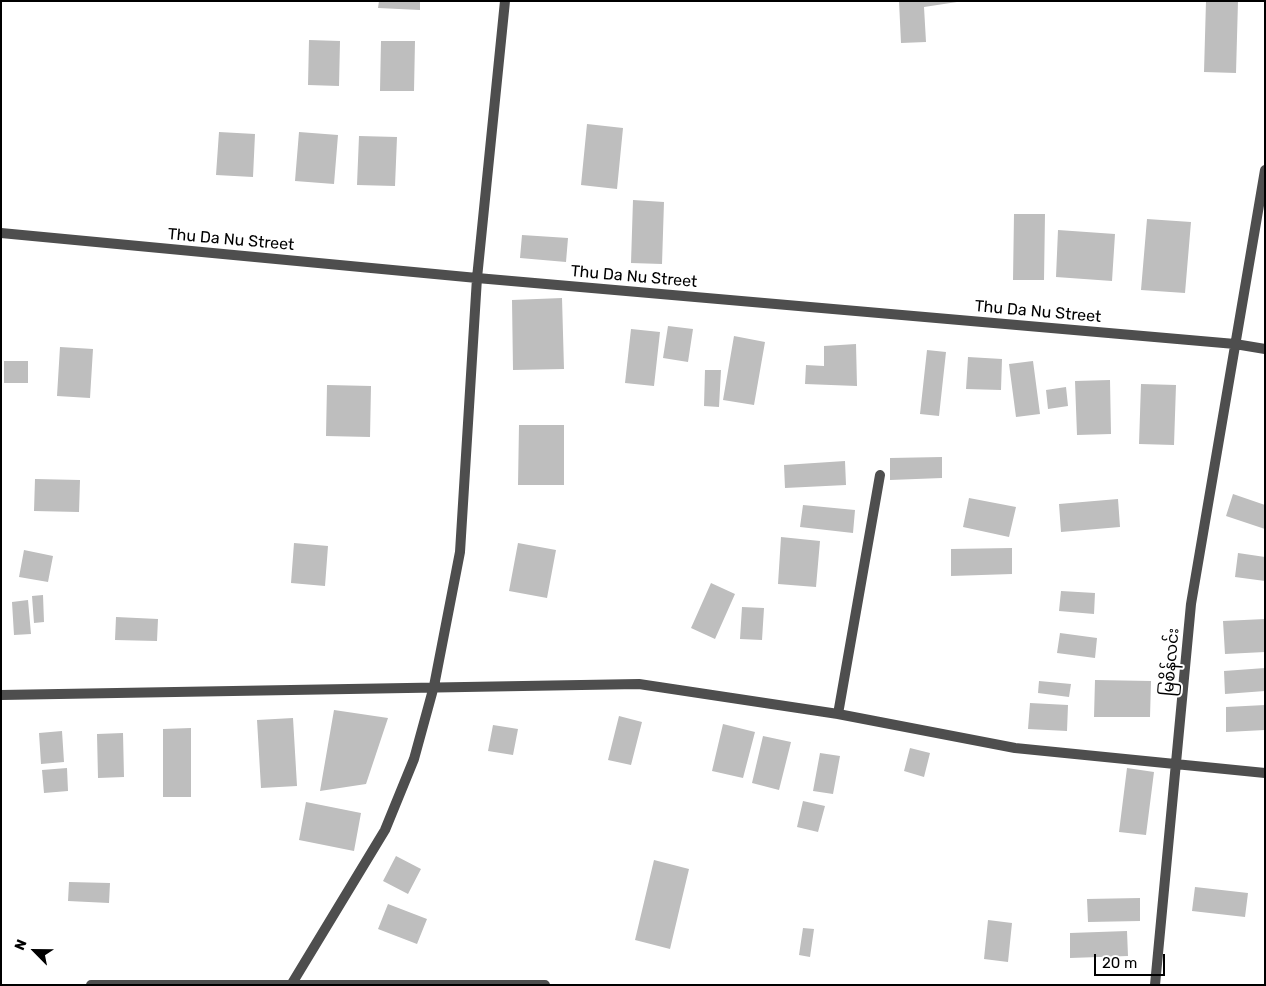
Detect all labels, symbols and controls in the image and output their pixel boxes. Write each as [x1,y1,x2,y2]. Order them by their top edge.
street label: Thu Da Nu Street [167,225,295,255]
street label: Thu Da Nu Street [570,262,698,292]
street label: Thu Da Nu Street [974,297,1102,327]
street label: မြစိန်လင်း [1158,627,1184,697]
north arrow [10,926,60,976]
text: N [11,937,31,953]
scale bar [1096,944,1167,976]
text: 20 m [1102,954,1137,972]

